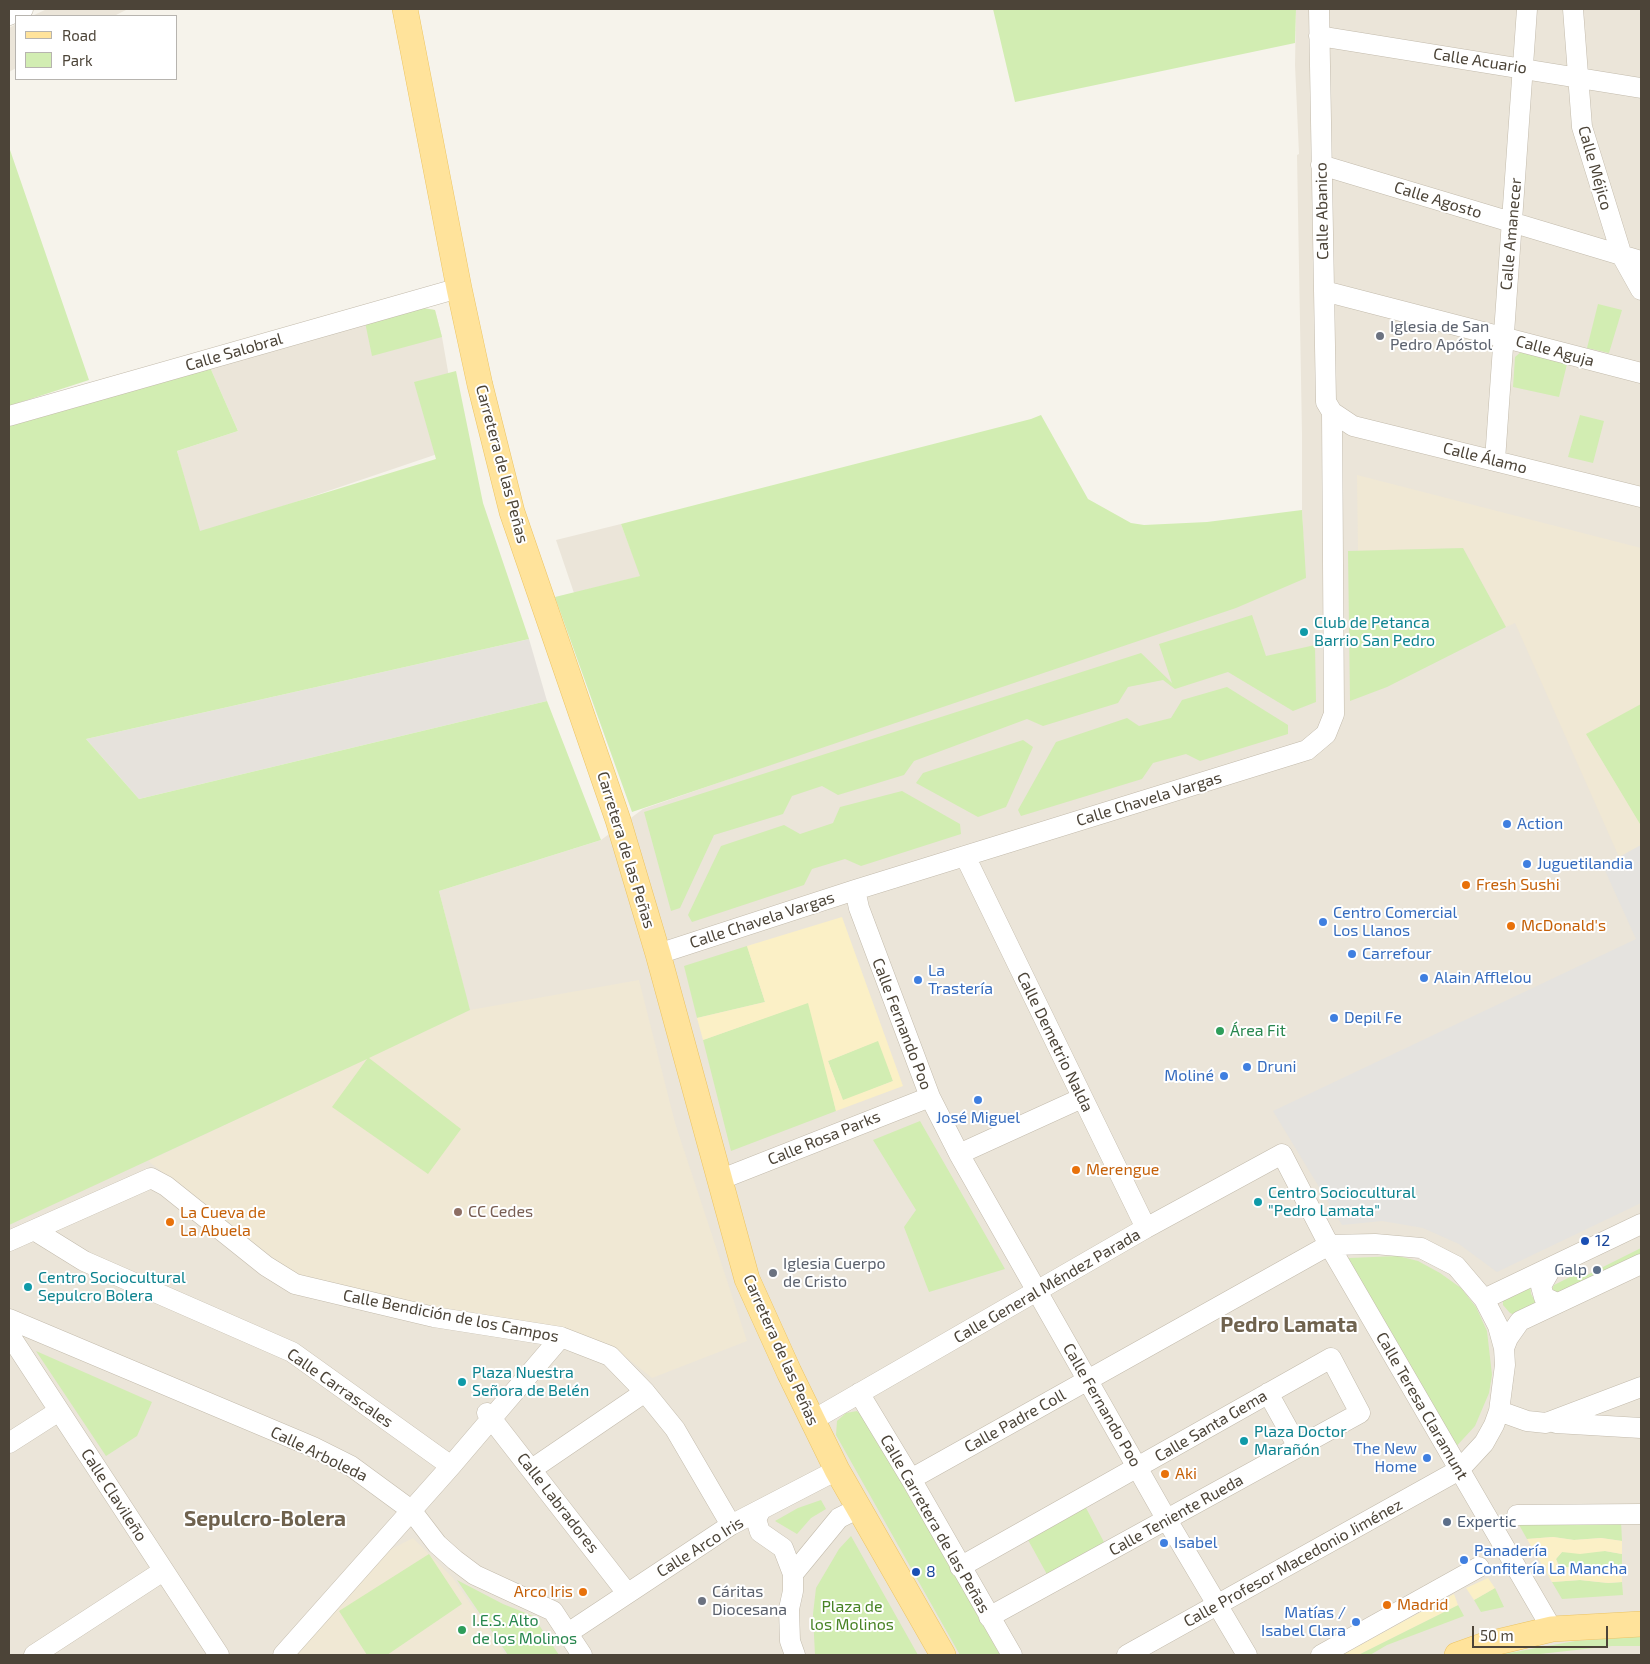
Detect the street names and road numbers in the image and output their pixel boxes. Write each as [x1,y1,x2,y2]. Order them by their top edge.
street label: Calle Acuario [1432,44,1528,78]
street label: Calle Méjico [1574,124,1616,212]
street label: Calle Abanico [1312,162,1332,260]
street label: Calle Amanecer [1497,177,1525,291]
street label: Calle Agosto [1392,178,1484,222]
street label: Calle Salobral [183,329,285,375]
street label: Calle Aguja [1514,331,1596,371]
street label: Carretera de las Peñas [472,383,532,545]
street label: Calle Álamo [1441,438,1529,478]
street label: Calle Chavela Vargas [1074,768,1224,830]
street label: Carretera de las Peñas [593,769,659,931]
street label: Calle Chavela Vargas [687,888,837,952]
street label: Calle Fernando Poo [868,955,936,1093]
street label: Calle Demetrio Nalda [1013,969,1097,1115]
street label: Calle Rosa Parks [765,1107,883,1169]
street label: Calle General Méndez Parada [950,1225,1144,1347]
street label: Carretera de las Peñas [739,1272,823,1428]
street label: Calle Bendición de los Campos [341,1286,561,1346]
street label: Calle Teresa Claramunt [1372,1329,1472,1483]
street label: Calle Fernando Poo [1059,1340,1145,1470]
street label: Calle Carrascales [283,1344,397,1432]
street label: Calle Padre Coll [961,1385,1069,1457]
street label: Calle Santa Gema [1151,1386,1271,1466]
street label: Calle Arboleda [267,1422,371,1486]
street label: Calle Carretera de las Peñas [876,1431,994,1617]
street label: Calle Clavileño [77,1445,151,1545]
street label: Calle Labradores [513,1449,603,1557]
street label: Calle Teniente Rueda [1105,1470,1247,1560]
street label: Calle Profesor Macedonio Jiménez [1180,1495,1406,1631]
street label: Calle Arco Iris [653,1513,747,1581]

